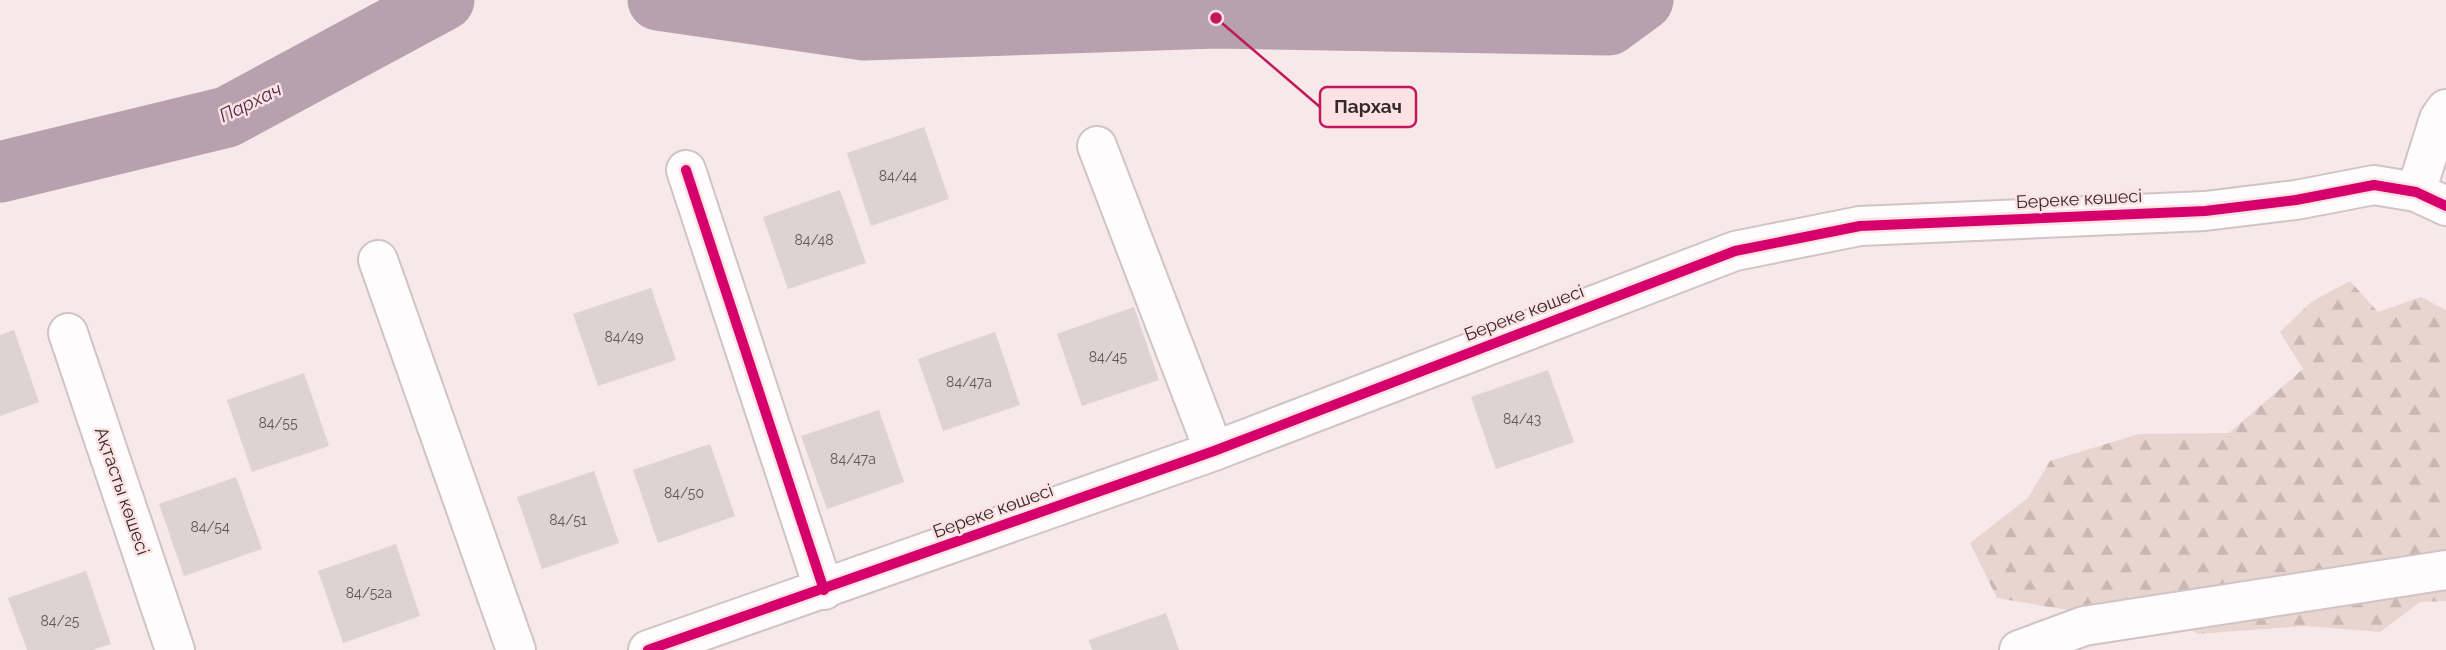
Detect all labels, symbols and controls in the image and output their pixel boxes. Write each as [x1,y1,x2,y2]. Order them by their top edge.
water label: Пархач [215,77,285,126]
callout: Пархач [1320,87,1416,127]
text: Пархач [1334,95,1402,117]
house number: 84/44 [879,168,918,184]
street label: Береке көшесі [2015,185,2143,212]
house number: 84/48 [794,232,834,248]
street label: Береке көшесі [1461,280,1587,345]
house number: 84/49 [605,329,643,345]
house number: 84/45 [1089,349,1128,365]
house number: 84/47а [946,374,992,390]
house number: 84/43 [1503,411,1541,427]
house number: 84/55 [258,415,298,431]
street label: Ақтасты көшесі [91,424,154,557]
house number: 84/47а [830,451,876,467]
street label: Береке көшесі [930,479,1056,542]
house number: 84/50 [664,485,704,501]
house number: 84/51 [549,512,587,528]
house number: 84/54 [190,519,230,535]
house number: 84/52а [346,585,392,601]
house number: 84/25 [41,613,80,629]

